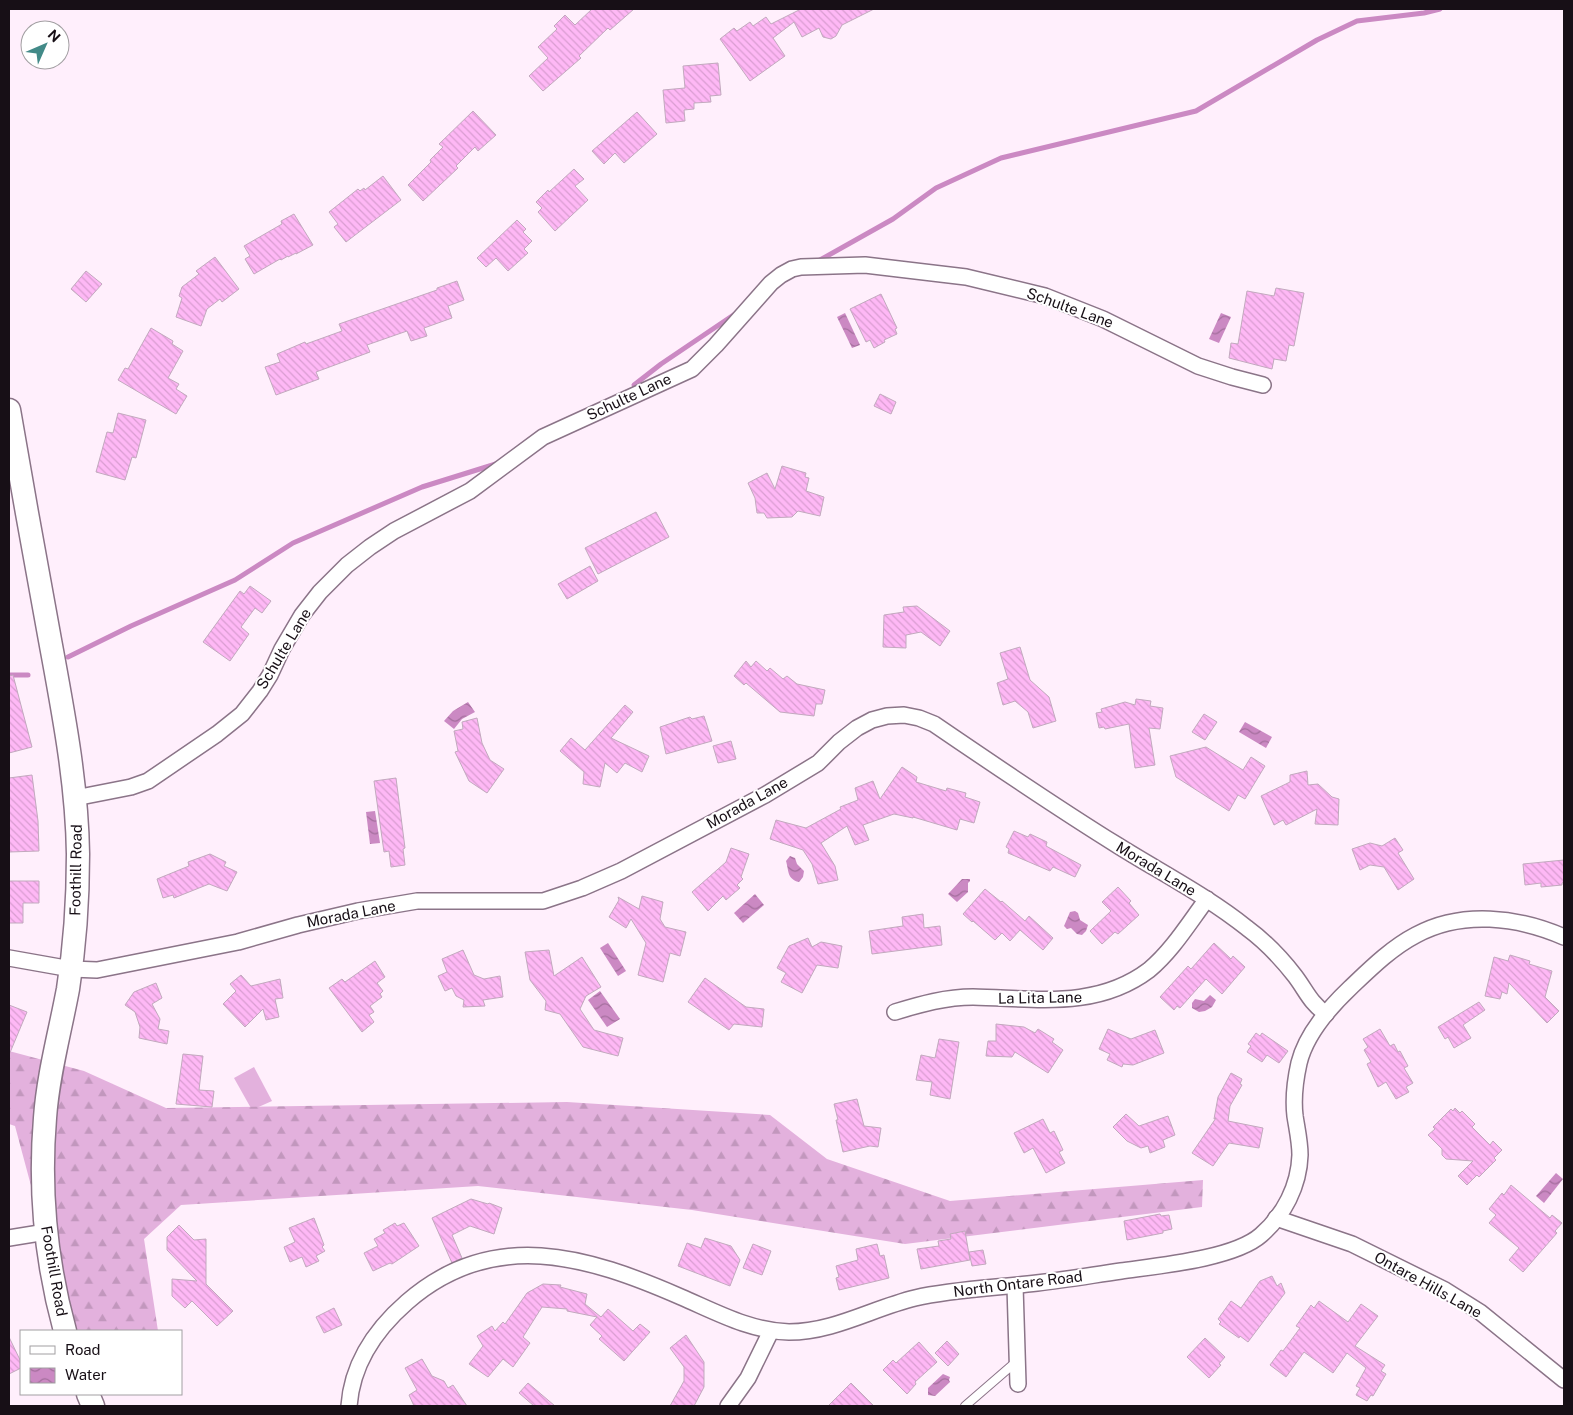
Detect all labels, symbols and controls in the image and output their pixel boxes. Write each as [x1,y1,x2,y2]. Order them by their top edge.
north arrow [20,20,70,70]
text: N [45,26,64,45]
street label: Schulte Lane [1024,284,1116,331]
street label: Schulte Lane [584,370,674,423]
street label: Schulte Lane [253,605,314,692]
street label: Morada Lane [703,773,790,832]
street label: Foothill Road [66,824,85,916]
street label: Morada Lane [1113,838,1199,899]
street label: Morada Lane [305,897,397,930]
street label: La Lita Lane [998,988,1082,1007]
street label: Foothill Road [38,1224,71,1318]
street label: Ontare Hills Lane [1372,1248,1485,1321]
street label: North Ontare Road [952,1267,1084,1300]
legend [20,1330,182,1395]
text: Road [65,1341,101,1358]
text: Water [65,1366,107,1383]

